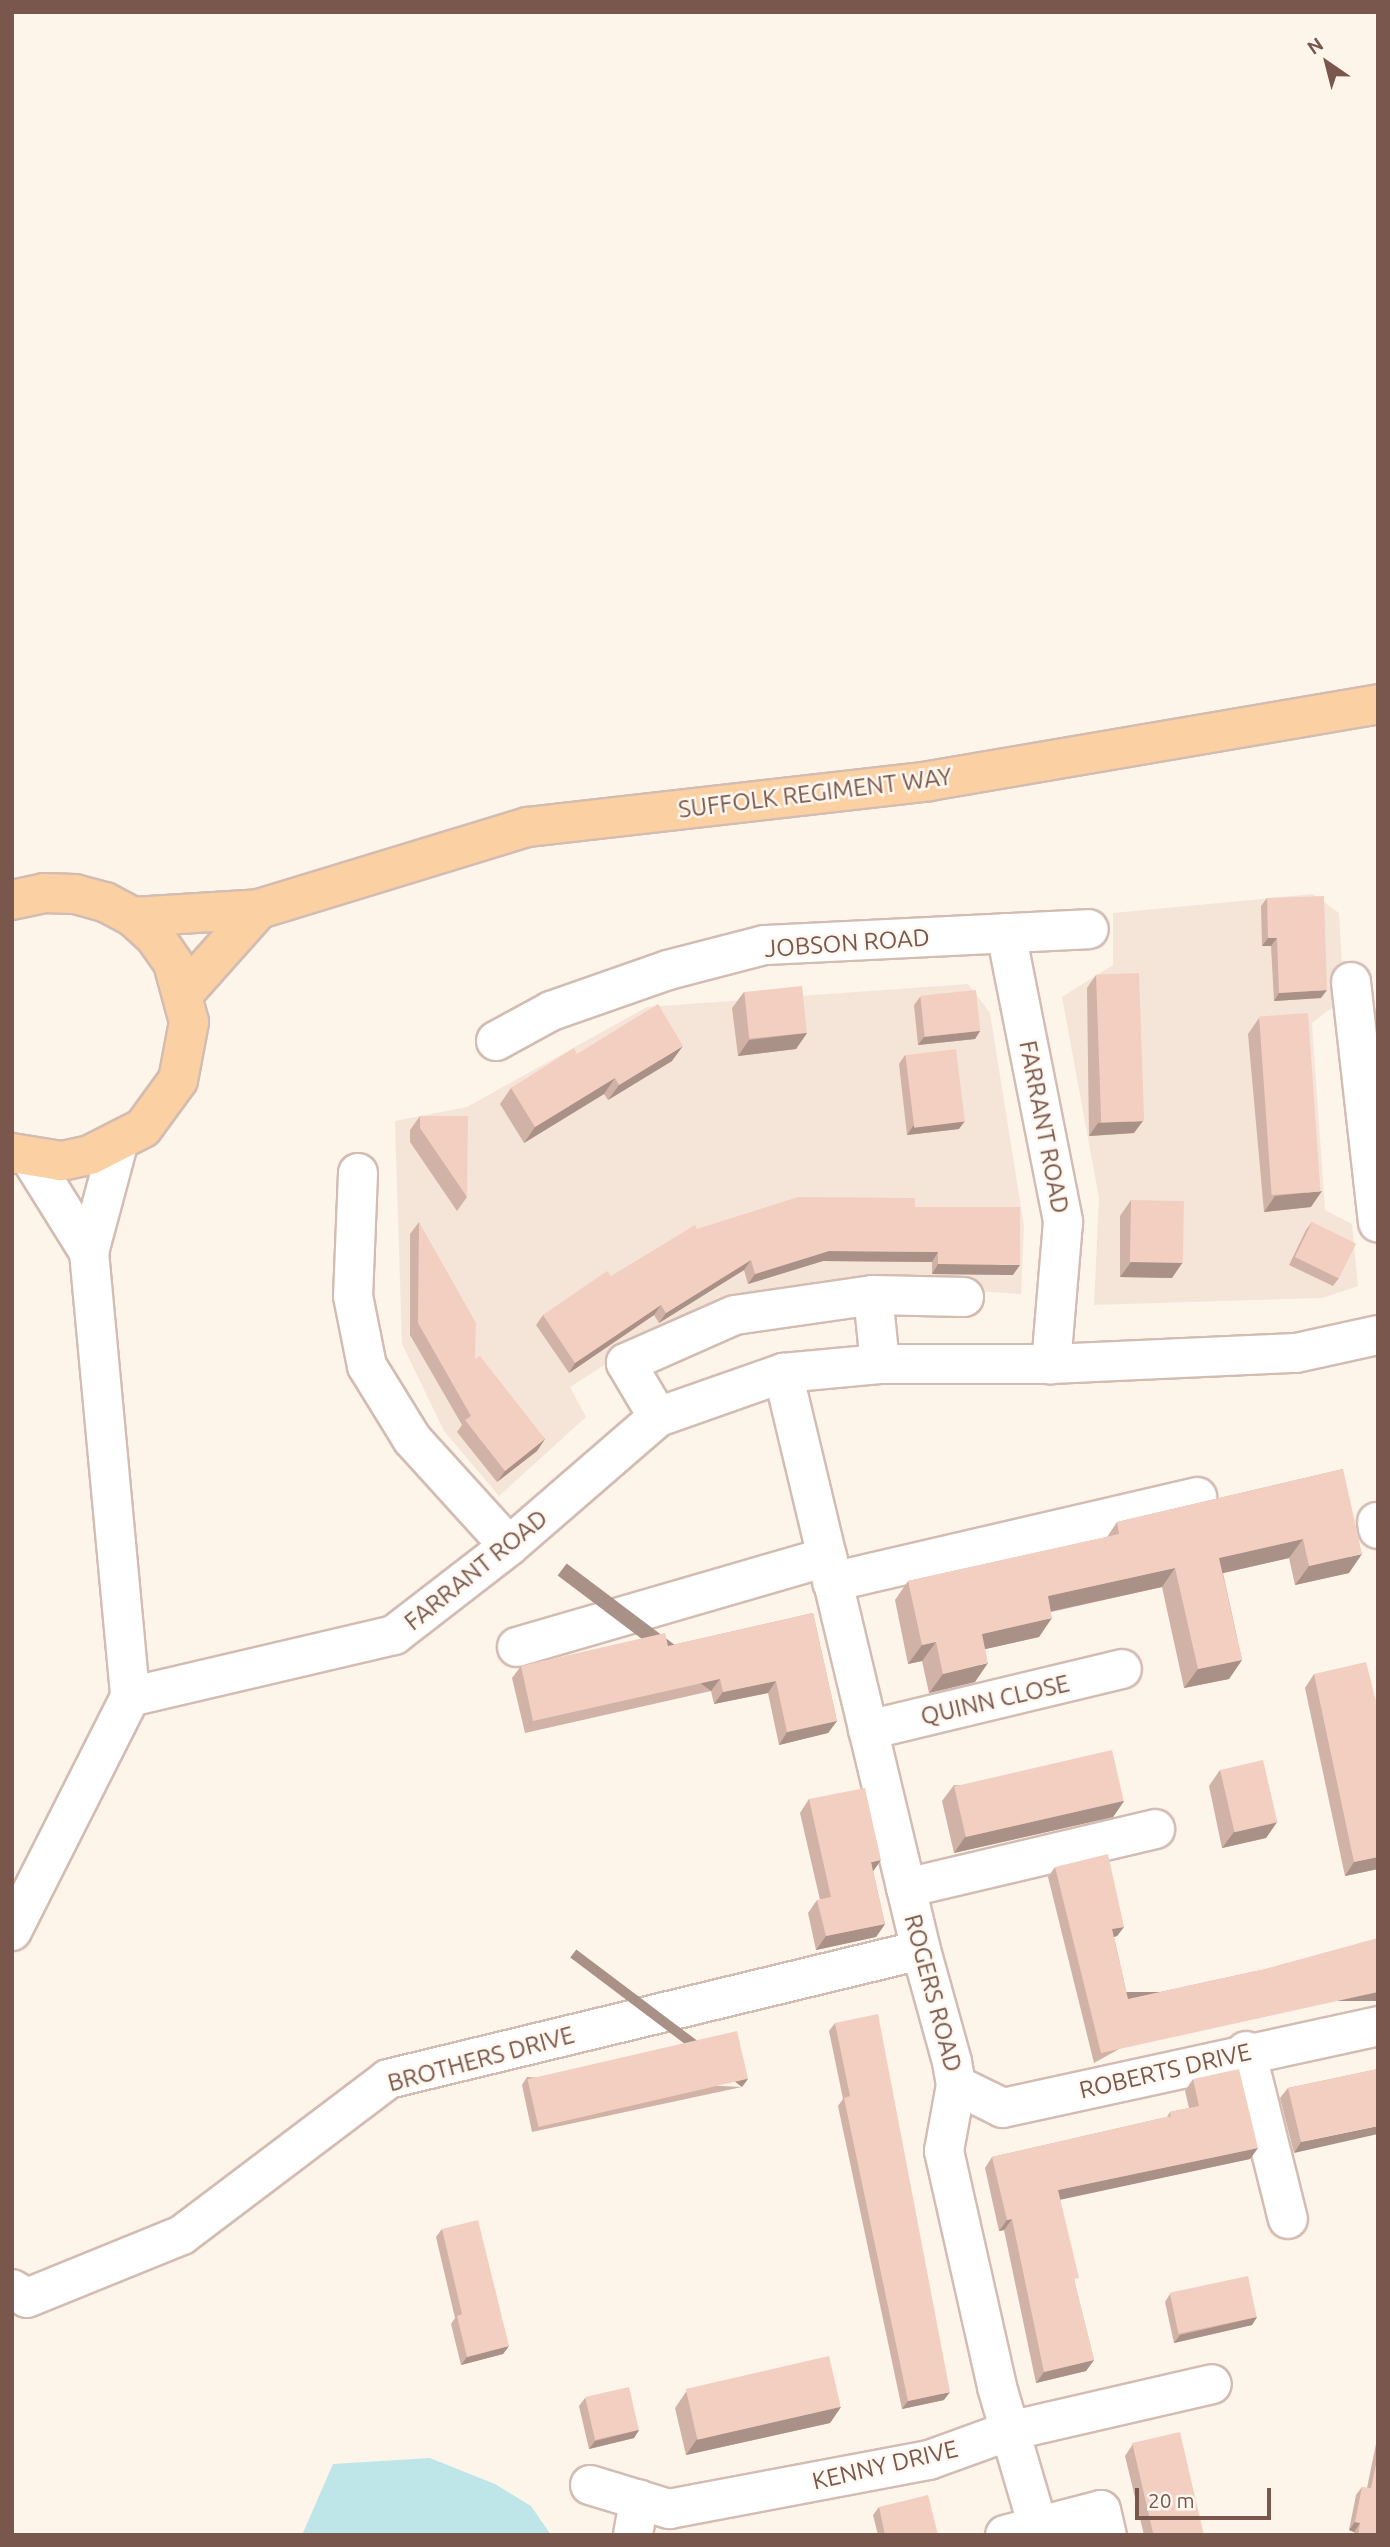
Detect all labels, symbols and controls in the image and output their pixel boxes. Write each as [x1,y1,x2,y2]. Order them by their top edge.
north arrow [1292,28,1362,98]
text: N [1303,33,1327,59]
street label: SUFFOLK REGIMENT WAY [677,762,953,824]
street label: JOBSON ROAD [764,923,930,963]
street label: FARRANT ROAD [1013,1038,1075,1216]
street label: FARRANT ROAD [399,1504,553,1636]
street label: QUINN CLOSE [918,1669,1072,1731]
street label: ROGERS ROAD [898,1911,968,2075]
street label: BROTHERS DRIVE [385,2020,577,2098]
street label: ROBERTS DRIVE [1076,2037,1254,2105]
street label: KENNY DRIVE [809,2434,961,2496]
scale bar [1138,2474,1274,2518]
text: 20 m [1148,2488,1195,2512]

